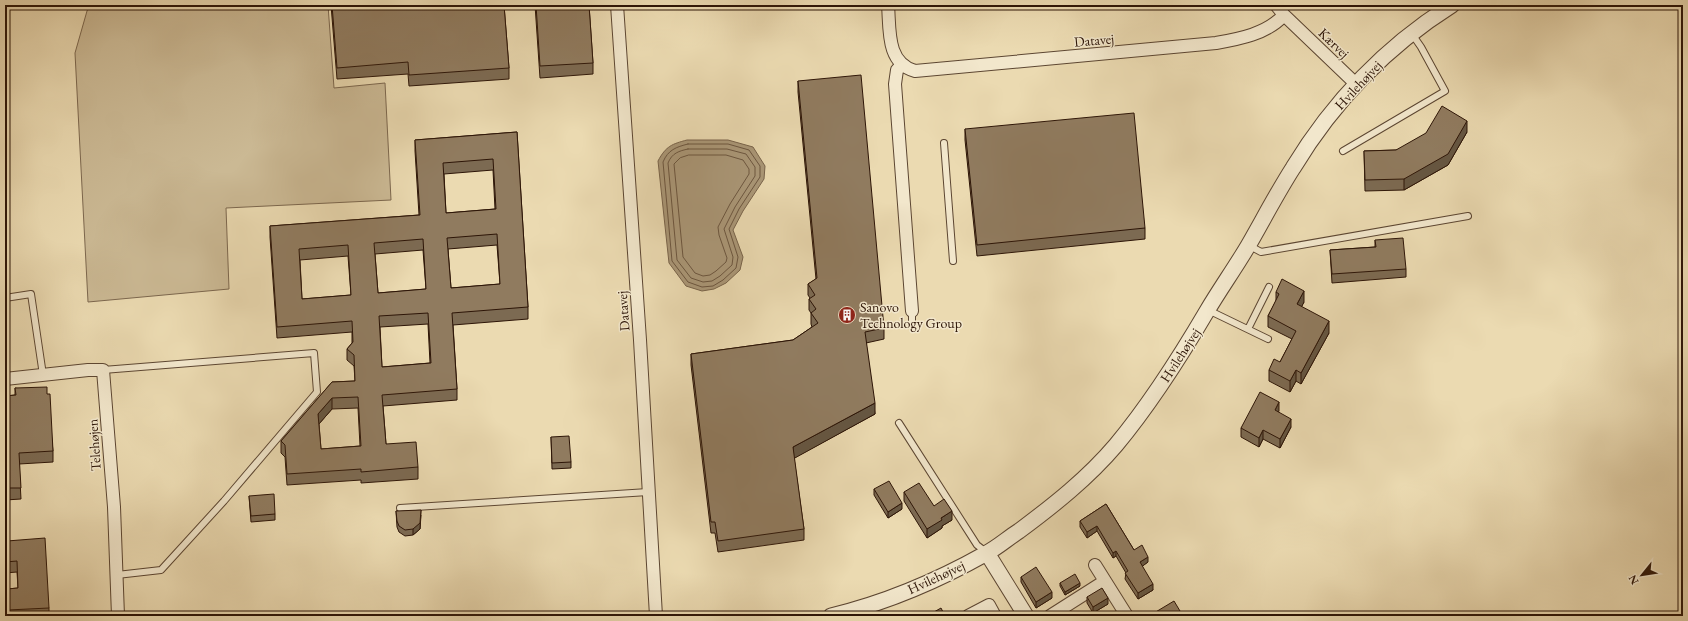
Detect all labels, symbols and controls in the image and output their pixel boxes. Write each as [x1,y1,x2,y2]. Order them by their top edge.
street label: Kærvej [1315,24,1353,62]
street label: Datavej [1073,29,1115,51]
street label: Hvilehøjvej [1331,56,1385,114]
street label: Datavej [613,290,633,332]
place label: Sanovo Technology Group [860,298,962,332]
building icon: Sanovo Technology Group [837,305,857,325]
street label: Hvilehøjvej [1156,324,1204,386]
street label: Telehøjen [83,418,105,472]
north arrow [1622,555,1662,595]
street label: Hvilehøjvej [904,556,968,598]
text: N [1625,573,1642,587]

